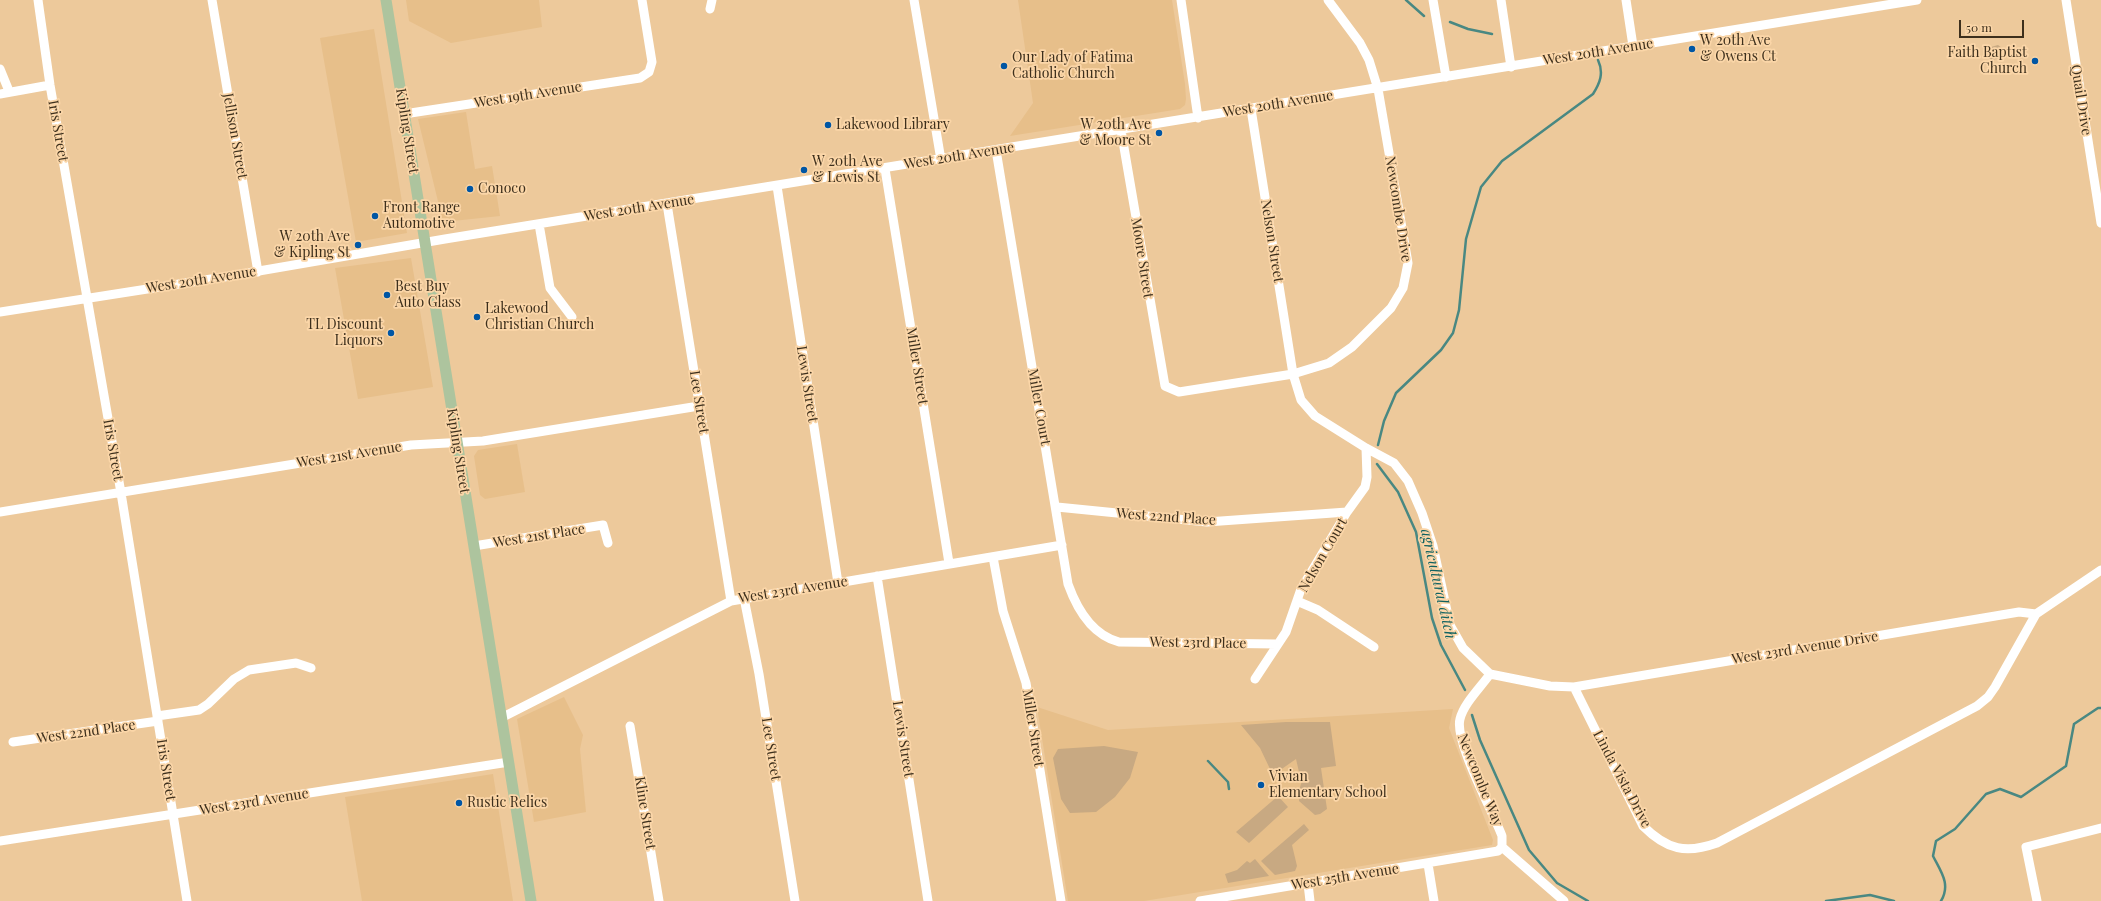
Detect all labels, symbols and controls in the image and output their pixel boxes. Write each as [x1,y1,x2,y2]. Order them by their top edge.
scale bar [1961,12,2026,38]
text: 50 m [1966,19,1992,35]
place label: W 20th Ave & Owens Ct [1700,33,1776,66]
street label: West 20th Avenue [1542,35,1654,69]
marker: W 20th Ave & Owens Ct [1687,44,1697,54]
place label: Faith Baptist Church [1947,45,2027,78]
place label: Our Lady of Fatima Catholic Church [1012,50,1133,82]
marker: Faith Baptist Church [2030,56,2040,66]
marker: Our Lady of Fatima Catholic Church [999,61,1009,71]
street label: Quail Drive [2067,63,2095,137]
street label: West 19th Avenue [473,78,583,112]
street label: Kipling Street [392,87,422,175]
street label: West 20th Avenue [1222,87,1334,121]
street label: Jellison Street [219,92,251,180]
street label: Iris Street [44,99,72,163]
place label: Lakewood Library [836,117,950,133]
place label: W 20th Ave & Moore St [1079,117,1151,150]
marker: Lakewood Library [823,120,833,130]
marker: W 20th Ave & Moore St [1154,128,1164,138]
street label: West 20th Avenue [903,139,1015,173]
place label: W 20th Ave & Lewis St [812,154,883,186]
street label: Newcombe Drive [1381,155,1415,263]
marker: W 20th Ave & Lewis St [799,165,809,175]
place label: Conoco [478,181,526,197]
marker: Conoco [465,184,475,194]
street label: West 20th Avenue [583,191,695,225]
street label: Nelson Street [1257,198,1287,284]
place label: Front Range Automotive [383,200,460,232]
marker: Front Range Automotive [370,211,380,221]
street label: Moore Street [1127,216,1157,300]
place label: W 20th Ave & Kipling St [274,229,350,262]
marker: W 20th Ave & Kipling St [353,240,363,250]
street label: West 20th Avenue [145,263,257,297]
place label: Best Buy Auto Glass [395,279,461,312]
marker: Best Buy Auto Glass [382,290,392,300]
place label: Lakewood Christian Church [485,301,594,334]
marker: Lakewood Christian Church [472,312,482,322]
place label: TL Discount Liquors [306,317,383,350]
street label: Miller Street [903,326,931,406]
marker: TL Discount Liquors [386,328,396,338]
street label: Lewis Street [793,344,821,424]
street label: Miller Court [1024,367,1054,447]
street label: Lee Street [686,369,712,435]
street label: Kipling Street [443,407,473,495]
street label: Iris Street [99,418,127,482]
street label: West 21st Avenue [295,438,403,472]
street label: West 22nd Place [1116,505,1216,529]
street label: Nelson Court [1295,515,1351,595]
street label: West 21st Place [492,520,586,552]
water label: agricultural ditch [1417,527,1459,641]
street label: West 23rd Avenue [737,573,849,607]
street label: West 23rd Avenue Drive [1731,628,1879,668]
street label: West 23rd Place [1149,634,1247,652]
street label: Miller Street [1019,688,1047,768]
street label: Lewis Street [889,699,917,779]
street label: Lee Street [758,716,784,782]
street label: West 22nd Place [35,717,137,747]
street label: Linda Vista Drive [1589,727,1655,831]
street label: Newcombe Way [1454,731,1506,829]
street label: Iris Street [153,738,179,802]
place label: Vivian Elementary School [1269,769,1387,802]
street label: Kline Street [631,775,659,851]
marker: Vivian Elementary School [1256,780,1266,790]
street label: West 23rd Avenue [198,785,310,819]
place label: Rustic Relics [467,795,547,811]
marker: Rustic Relics [454,798,464,808]
street label: West 25th Avenue [1290,860,1400,894]

